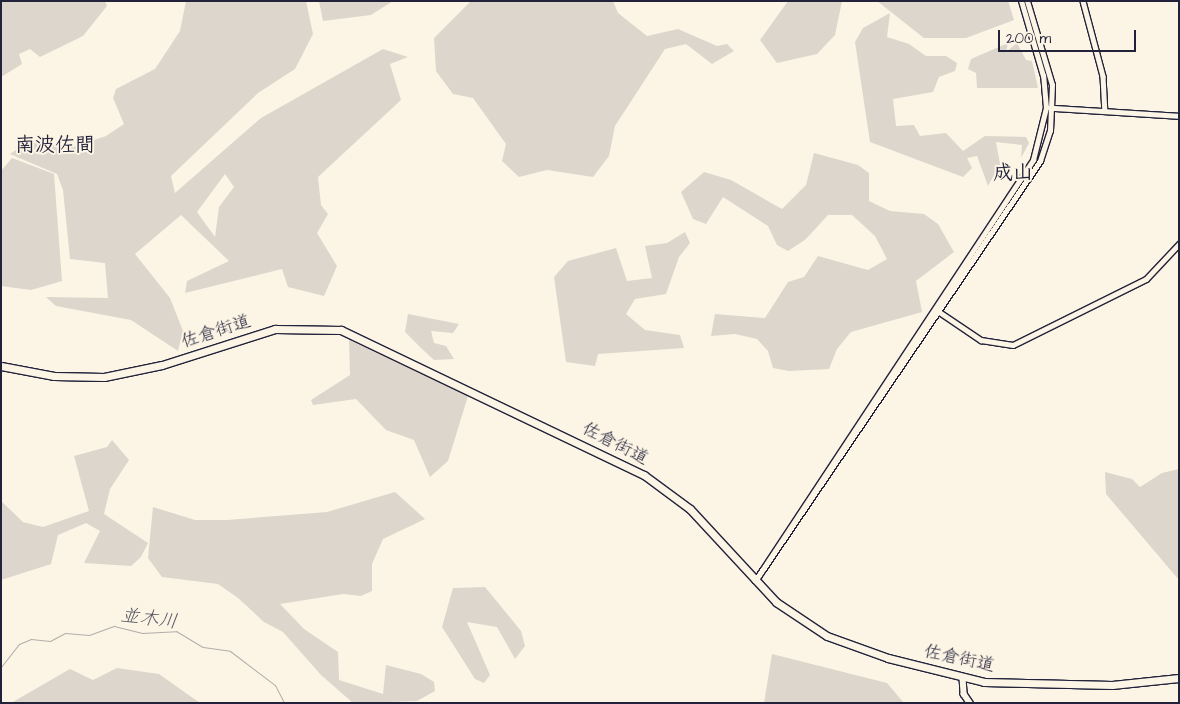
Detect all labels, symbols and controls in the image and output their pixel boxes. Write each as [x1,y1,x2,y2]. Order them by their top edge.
scale bar [1000,20,1138,52]
text: 200 m [1006,28,1051,49]
district label: 南波佐間 [15,133,95,157]
district label: 成山 [993,161,1033,185]
street label: 佐倉街道 [178,311,254,353]
street label: 佐倉街道 [578,418,652,470]
water label: 並木川 [119,604,179,634]
street label: 佐倉街道 [922,641,996,677]

